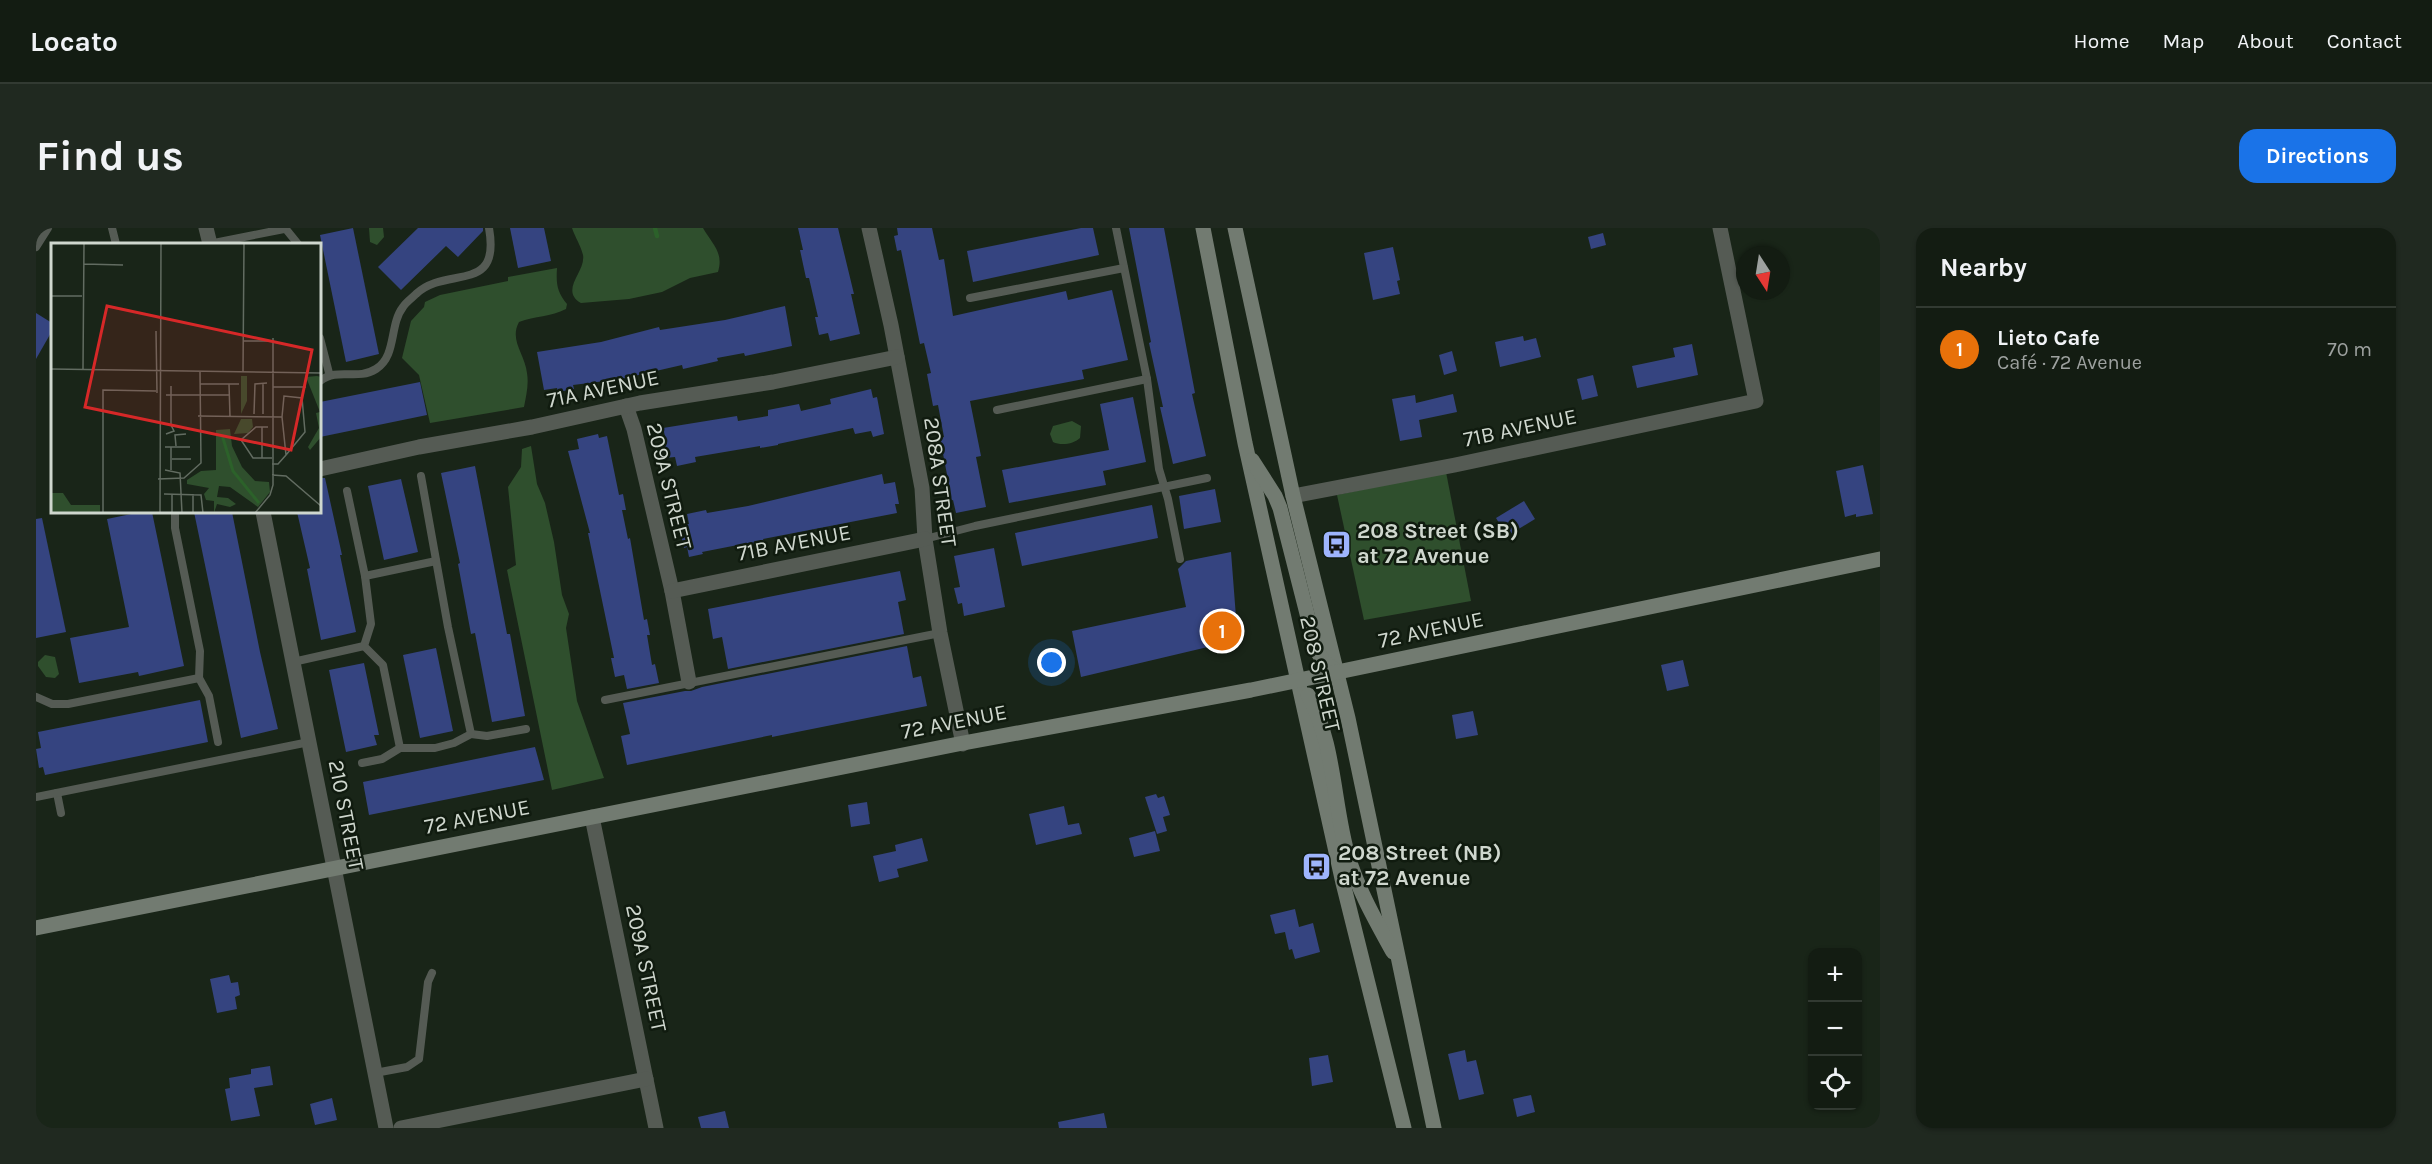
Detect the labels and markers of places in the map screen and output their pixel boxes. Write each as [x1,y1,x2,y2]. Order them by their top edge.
place label: 208 Street (SB) at 72 Avenue [1357,518,1519,569]
bus stop icon: 208 Street (SB) at 72 Avenue [1320,528,1352,560]
pin: 1 [1202,608,1242,654]
place label: 208 Street (NB) at 72 Avenue [1338,840,1502,891]
bus stop icon: 208 Street (NB) at 72 Avenue [1301,850,1333,882]

